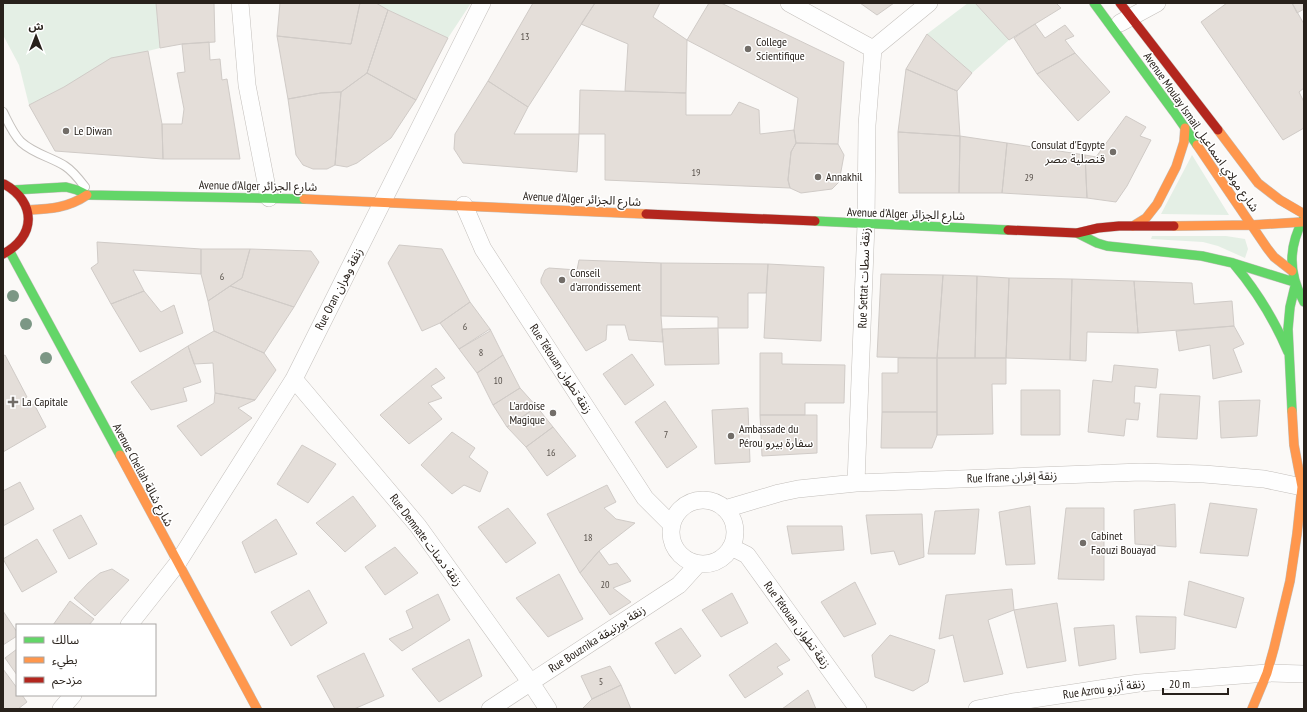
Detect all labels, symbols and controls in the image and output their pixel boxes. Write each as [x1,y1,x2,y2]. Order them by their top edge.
north arrow [16,16,56,56]
text: ش [28,19,44,33]
house number: 13 [521,30,530,43]
place label: College Scientifique [756,34,805,63]
marker: College Scientifique [743,44,753,54]
street label: Avenue Moulay Ismail شارع مولاي اسماعيل [1138,49,1262,216]
place label: Le Diwan [74,123,112,138]
marker: Le Diwan [61,126,71,136]
place label: Consulat d'Egypte قنصلية مصر [1031,137,1105,166]
marker: Consulat d'Egypte قنصلية مصر [1108,147,1118,157]
house number: 19 [692,166,701,179]
place label: Annakhil [826,169,863,184]
house number: 29 [1025,171,1034,184]
marker: Annakhil [813,172,823,182]
street label: Avenue d'Alger شارع الجزائر [199,177,317,196]
street label: Avenue d'Alger شارع الجزائر [522,188,642,211]
street label: Avenue d'Alger شارع الجزائر [847,204,965,225]
street label: Rue Settat زنقة سطات [854,227,873,329]
street label: Rue Oran زنقة وهران [311,245,366,332]
place label: Conseil d'arrondissement [570,265,641,294]
house number: 6 [220,270,225,283]
marker: Conseil d'arrondissement [557,275,567,285]
house number: 6 [463,320,468,333]
street label: Rue Tétouan زنقة تطوان [527,321,596,416]
house number: 8 [479,346,483,359]
house number: 10 [494,374,503,387]
place label: La Capitale [22,394,68,409]
marker: La Capitale [7,396,19,408]
place label: L'ardoise Magique [509,398,545,427]
marker: L'ardoise Magique [548,408,558,418]
street label: Avenue Chellah شارع شالة [108,421,177,530]
place label: Ambassade du Pérou سفارة بيرو [739,421,813,450]
house number: 7 [664,428,668,441]
marker: Ambassade du Pérou سفارة بيرو [726,431,736,441]
house number: 16 [547,446,556,459]
street label: Rue Ifrane زنقة إفران [966,467,1058,487]
street label: Rue Demnate زنقة دمنات [387,491,466,589]
place label: Cabinet Faouzi Bouayad [1091,528,1156,557]
house number: 18 [584,531,593,544]
marker: Cabinet Faouzi Bouayad [1078,538,1088,548]
house number: 20 [601,578,610,591]
street label: Rue Tétouan زنقة تطوان [761,578,834,671]
street label: Rue Bouznika زنقة بوزنيقة [545,602,648,676]
legend [16,624,156,696]
text: سالك [52,632,79,647]
text: بطيء [52,652,78,670]
scale bar [1163,670,1228,696]
text: مزدحم [52,672,82,689]
house number: 5 [599,675,603,688]
street label: Rue Azrou زنقة أزرو [1062,675,1146,702]
text: 20 m [1169,676,1190,691]

